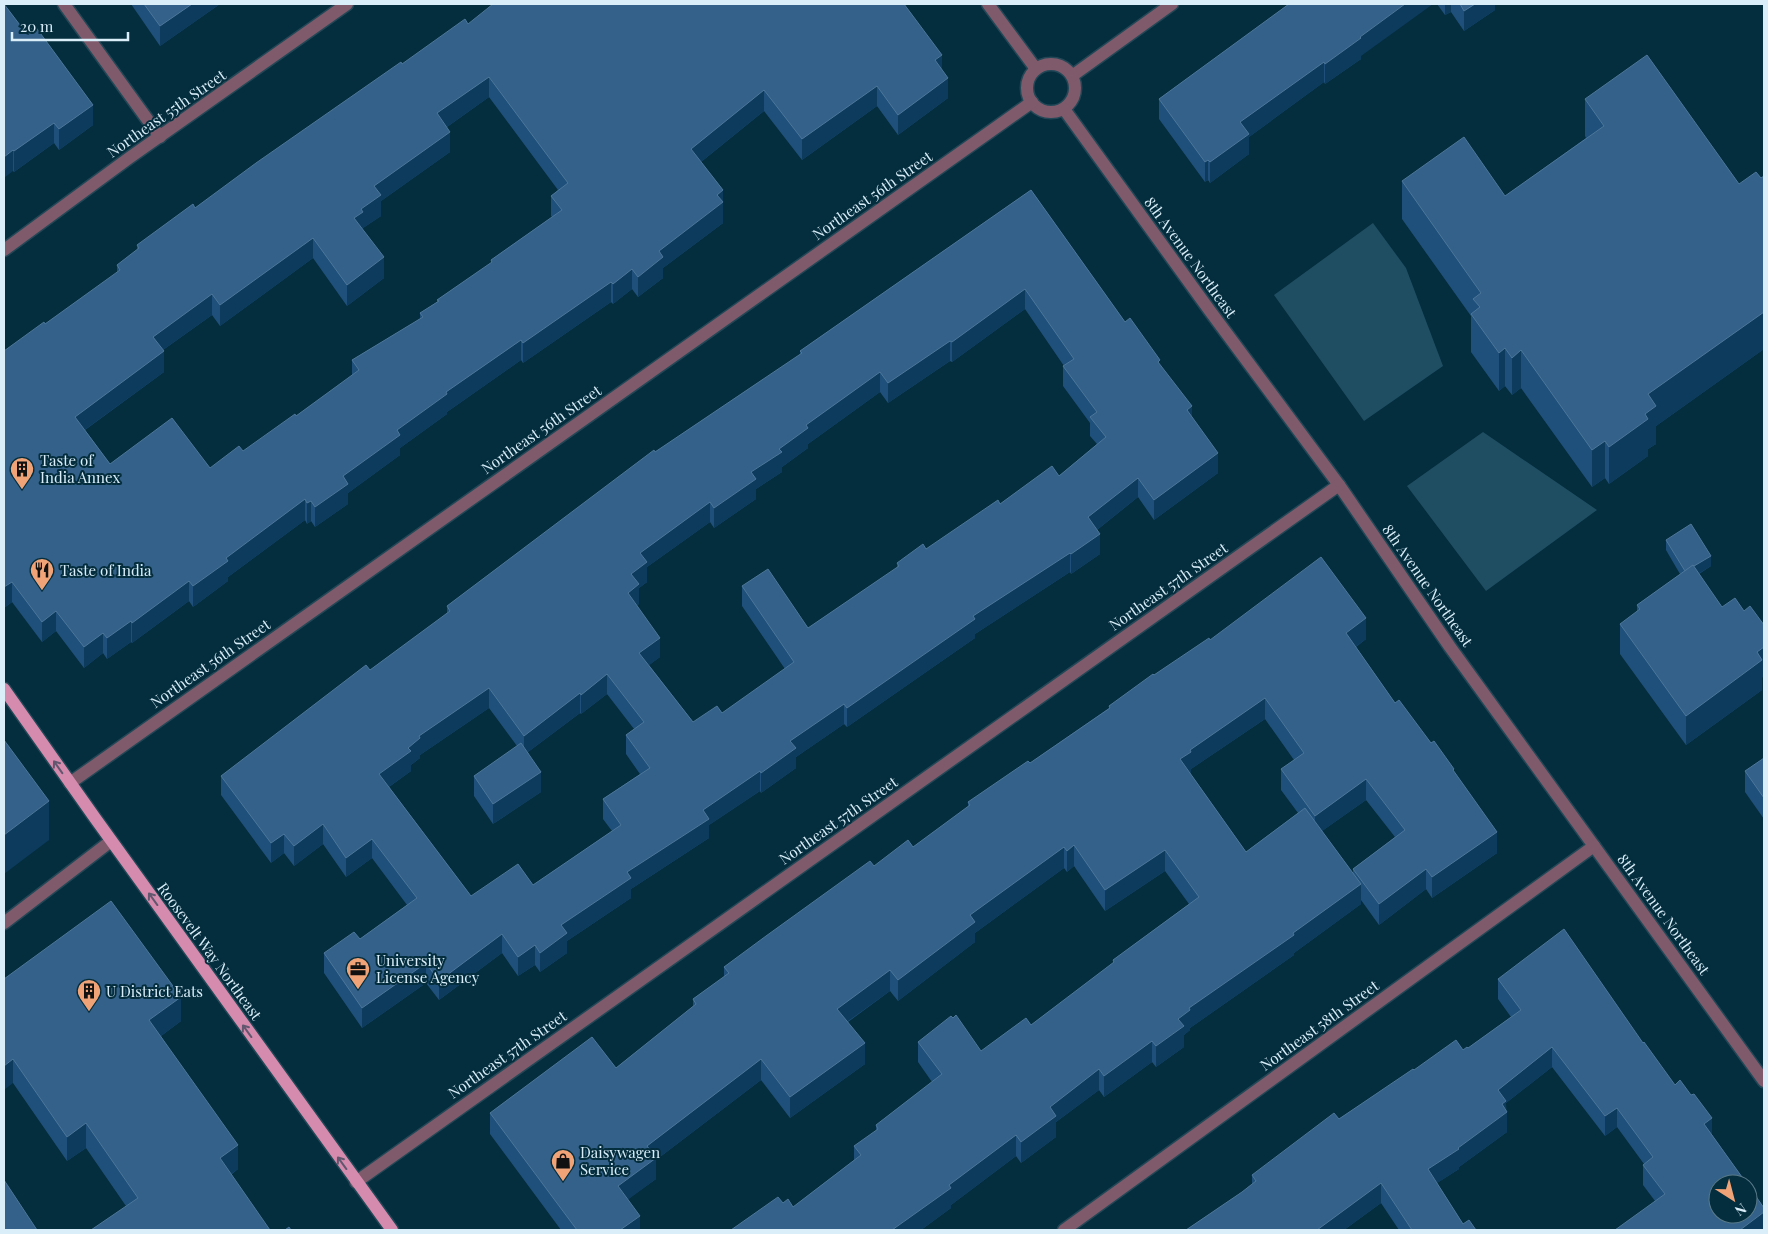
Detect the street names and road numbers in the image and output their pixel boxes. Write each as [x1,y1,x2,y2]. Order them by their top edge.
street label: Northeast 55th Street [103,64,230,161]
street label: Northeast 56th Street [808,146,936,244]
street label: 8th Avenue Northeast [1140,193,1242,322]
street label: Northeast 56th Street [477,380,605,478]
street label: 8th Avenue Northeast [1378,520,1478,651]
street label: Northeast 57th Street [1105,537,1232,634]
street label: Northeast 56th Street [146,614,274,712]
street label: Northeast 57th Street [775,771,902,868]
street label: 8th Avenue Northeast [1613,850,1715,979]
street label: Roosevelt Way Northeast [153,878,267,1024]
street label: Northeast 58th Street [1256,975,1383,1075]
street label: Northeast 57th Street [444,1005,571,1102]

